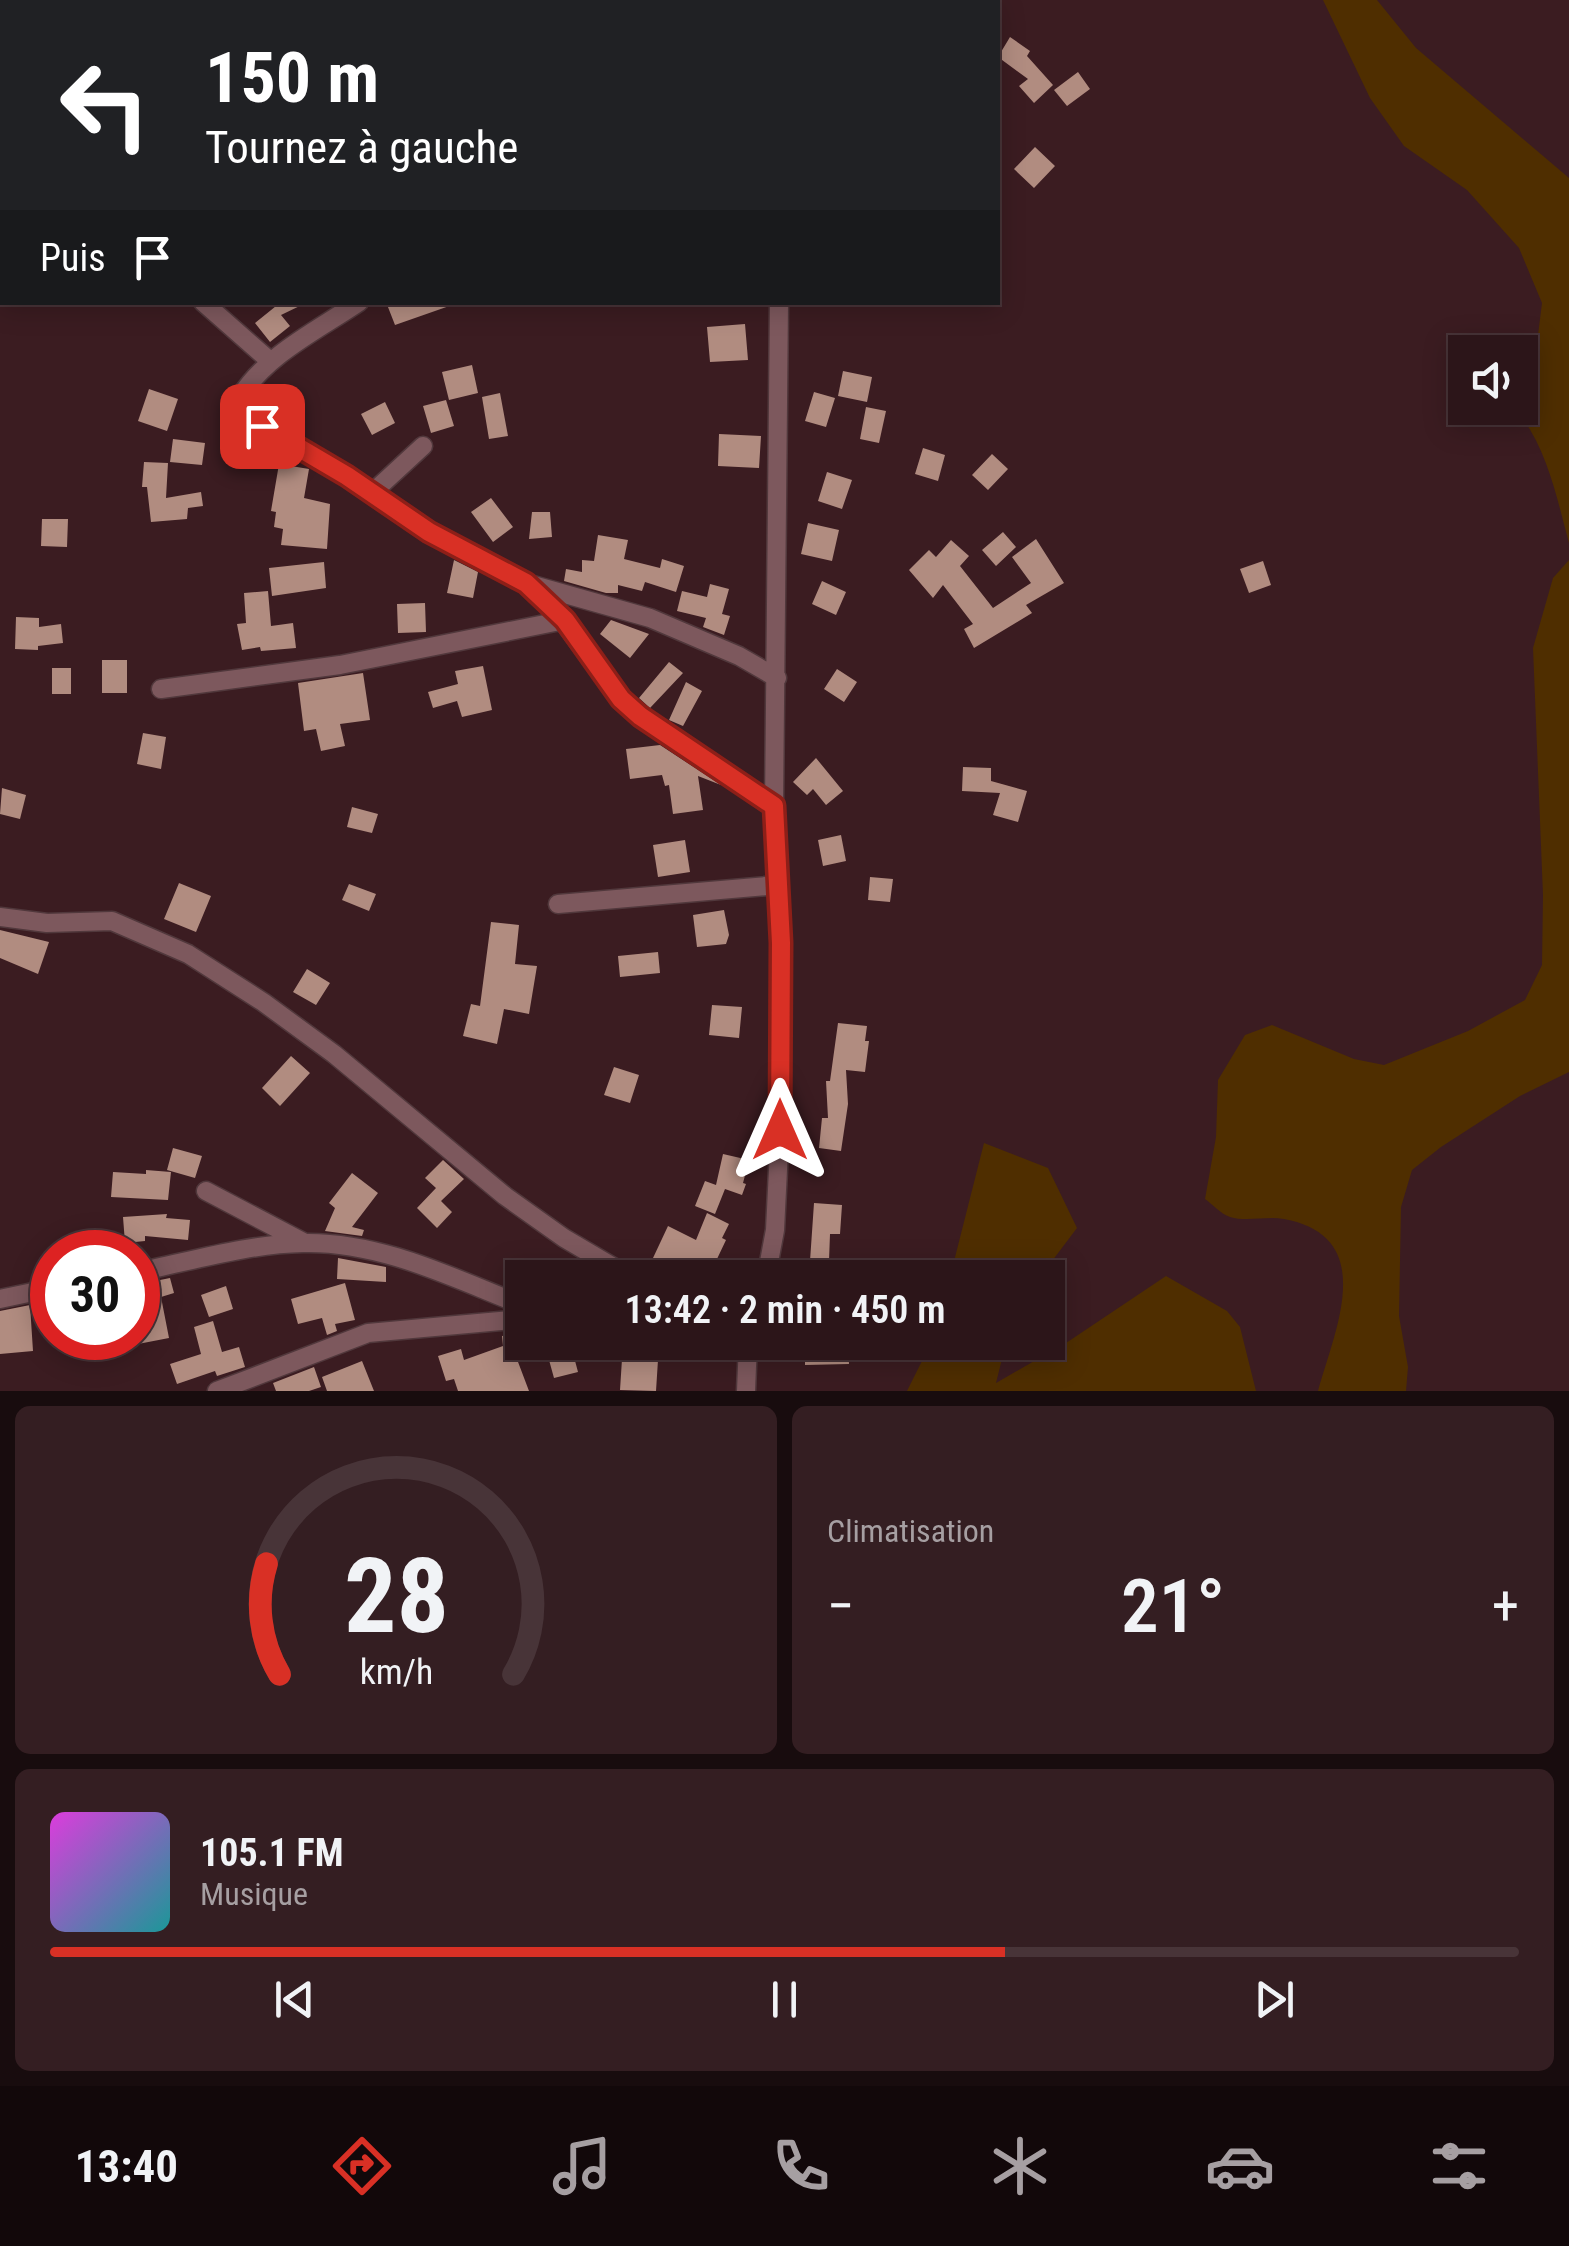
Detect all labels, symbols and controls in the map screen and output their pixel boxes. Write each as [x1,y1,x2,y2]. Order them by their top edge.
text: 150 m [205,37,379,119]
icon: left [40,40,170,170]
text: Tournez à gauche [205,121,518,174]
icon: arrive [125,230,180,285]
text: Puis [40,236,105,280]
map controls [1448,335,1538,425]
button: sound [1448,335,1538,425]
pin [220,384,305,469]
icon: arrive [235,399,290,454]
position arrow [728,1078,832,1182]
speed limit sign: 30 [30,1230,160,1360]
text: 13:42 · 2 min · 450 m [625,1288,945,1332]
text: Climatisation [827,1512,994,1550]
text: 28 [343,1536,449,1657]
text: 21° [1121,1562,1225,1650]
text: − [827,1574,855,1638]
text: + [1492,1574,1519,1638]
text: km/h [359,1651,433,1693]
text: 105.1 FM [200,1831,344,1875]
text: Musique [200,1875,308,1913]
icon: previous [267,1972,322,2027]
icon: pause [757,1972,812,2027]
icon: next [1247,1972,1302,2027]
icon: directions [327,2131,397,2201]
icon: music [547,2131,617,2201]
icon: phone [766,2131,836,2201]
icon: climate [985,2131,1055,2201]
icon: car [1205,2131,1275,2201]
icon: filters [1424,2131,1494,2201]
text: 13:40 [75,2140,178,2193]

